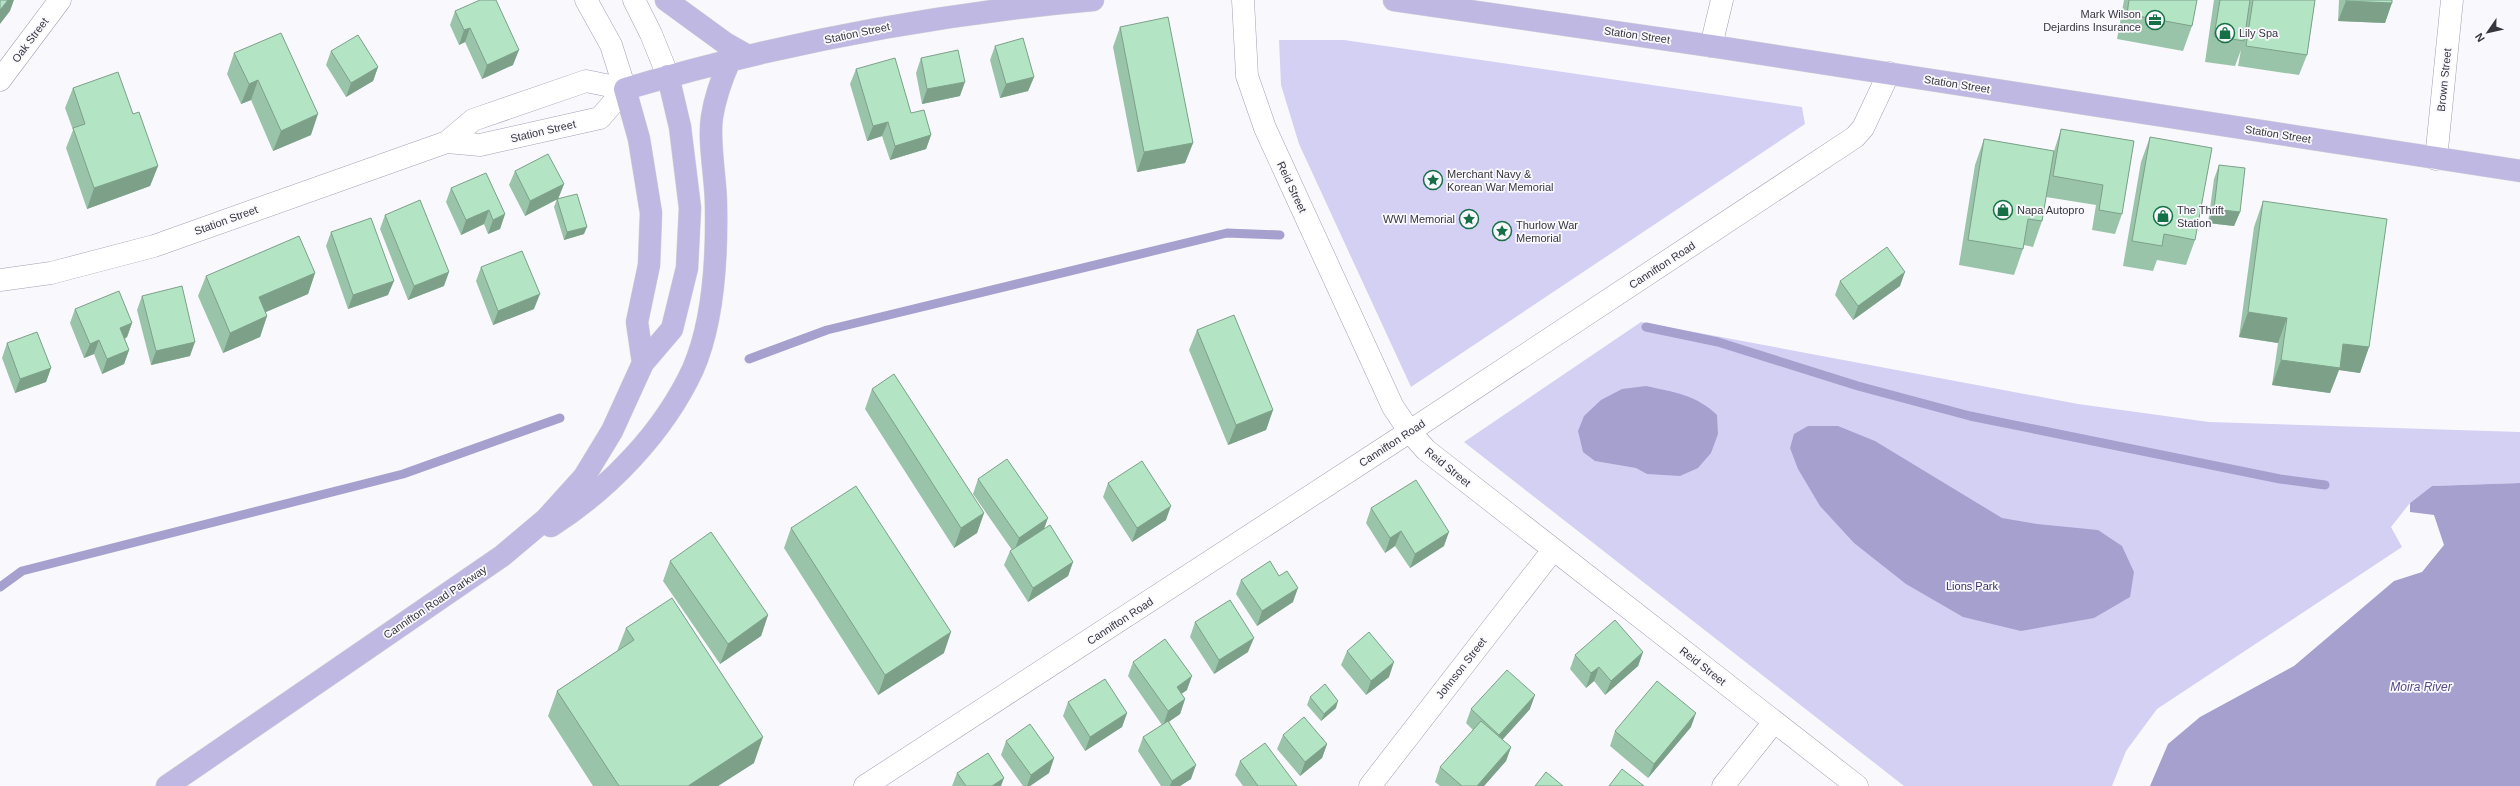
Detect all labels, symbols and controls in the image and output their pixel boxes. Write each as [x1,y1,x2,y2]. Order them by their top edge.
place label: Mark Wilson Dejardins Insurance [2043,8,2141,33]
office icon: Mark Wilson Dejardins Insurance [2144,9,2166,31]
north arrow [2468,12,2508,52]
street label: Oak Street [9,15,51,65]
street label: Station Street [823,20,891,46]
shop icon: Lily Spa [2214,22,2236,44]
street label: Station Street [1603,24,1671,46]
place label: Lily Spa [2239,27,2279,39]
text: N [2472,31,2487,44]
street label: Brown Street [2435,48,2453,112]
street label: Station Street [1923,73,1991,95]
street label: Station Street [509,118,577,144]
street label: Station Street [2244,123,2312,145]
street label: Reid Street [1275,160,1309,214]
place label: Merchant Navy & Korean War Memorial [1447,168,1554,193]
place icon: Merchant Navy & Korean War Memorial [1422,169,1444,191]
shop icon: Napa Autopro [1992,199,2014,221]
street label: Station Street [193,203,259,237]
place label: Napa Autopro [2017,204,2084,216]
place label: The Thrift Station [2177,204,2224,229]
shop icon: The Thrift Station [2152,205,2174,227]
place icon: WWI Memorial [1458,208,1480,230]
place label: WWI Memorial [1383,213,1455,225]
place label: Thurlow War Memorial [1516,219,1578,244]
place icon: Thurlow War Memorial [1491,220,1513,242]
street label: Cannifton Road [1627,239,1697,291]
street label: Cannifton Road [1357,417,1427,469]
street label: Reid Street [1423,445,1473,489]
street label: Cannifton Road Parkway [381,563,489,641]
park label: Lions Park [1946,580,1998,592]
street label: Cannifton Road [1085,595,1155,647]
street label: Johnson Street [1433,635,1489,701]
street label: Reid Street [1678,644,1728,688]
water label: Moira River [2390,680,2453,694]

